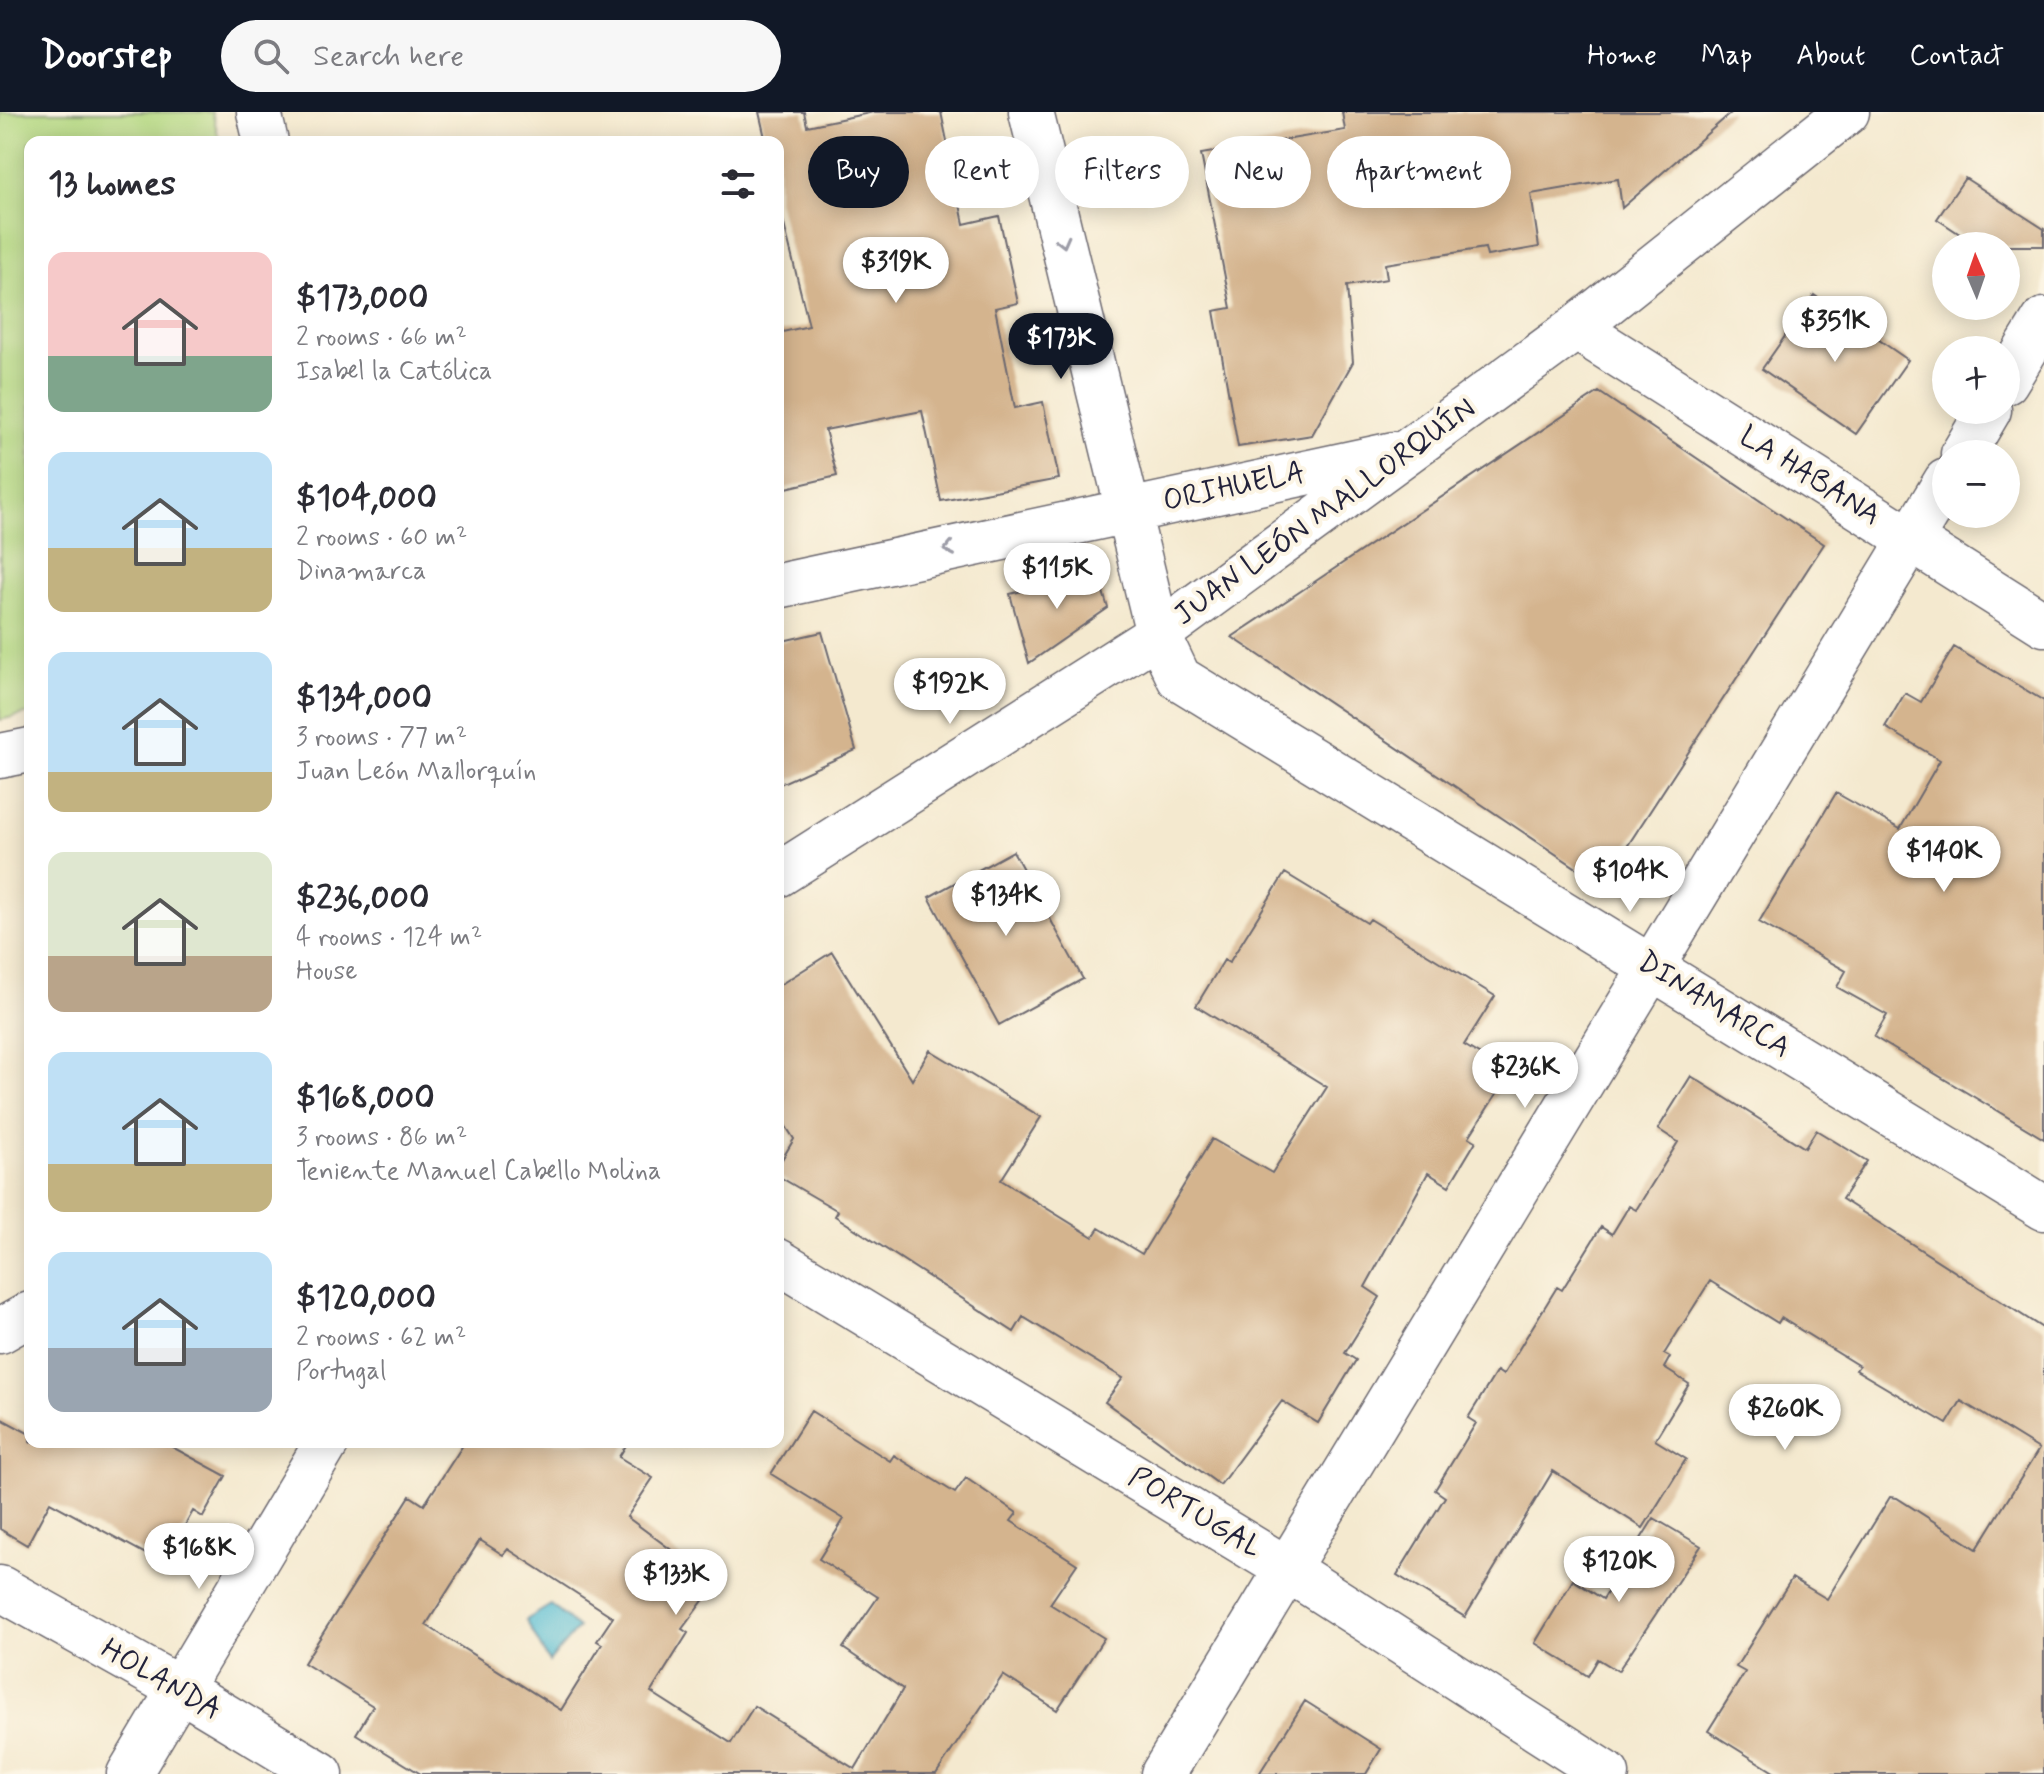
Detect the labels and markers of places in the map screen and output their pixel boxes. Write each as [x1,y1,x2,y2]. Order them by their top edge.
pin: $319K [840,237,952,305]
pin: $351K [1779,296,1891,364]
pin: $173K [1005,313,1117,381]
pin: $115K [1001,543,1113,611]
pin: $192K [894,658,1006,726]
pin: $140K [1888,826,2000,894]
pin: $104K [1574,846,1686,914]
pin: $134K [950,870,1062,938]
pin: $236K [1469,1042,1581,1110]
pin: $260K [1729,1384,1841,1452]
pin: $168K [143,1523,255,1591]
pin: $120K [1563,1536,1675,1604]
pin: $133K [620,1549,732,1617]

